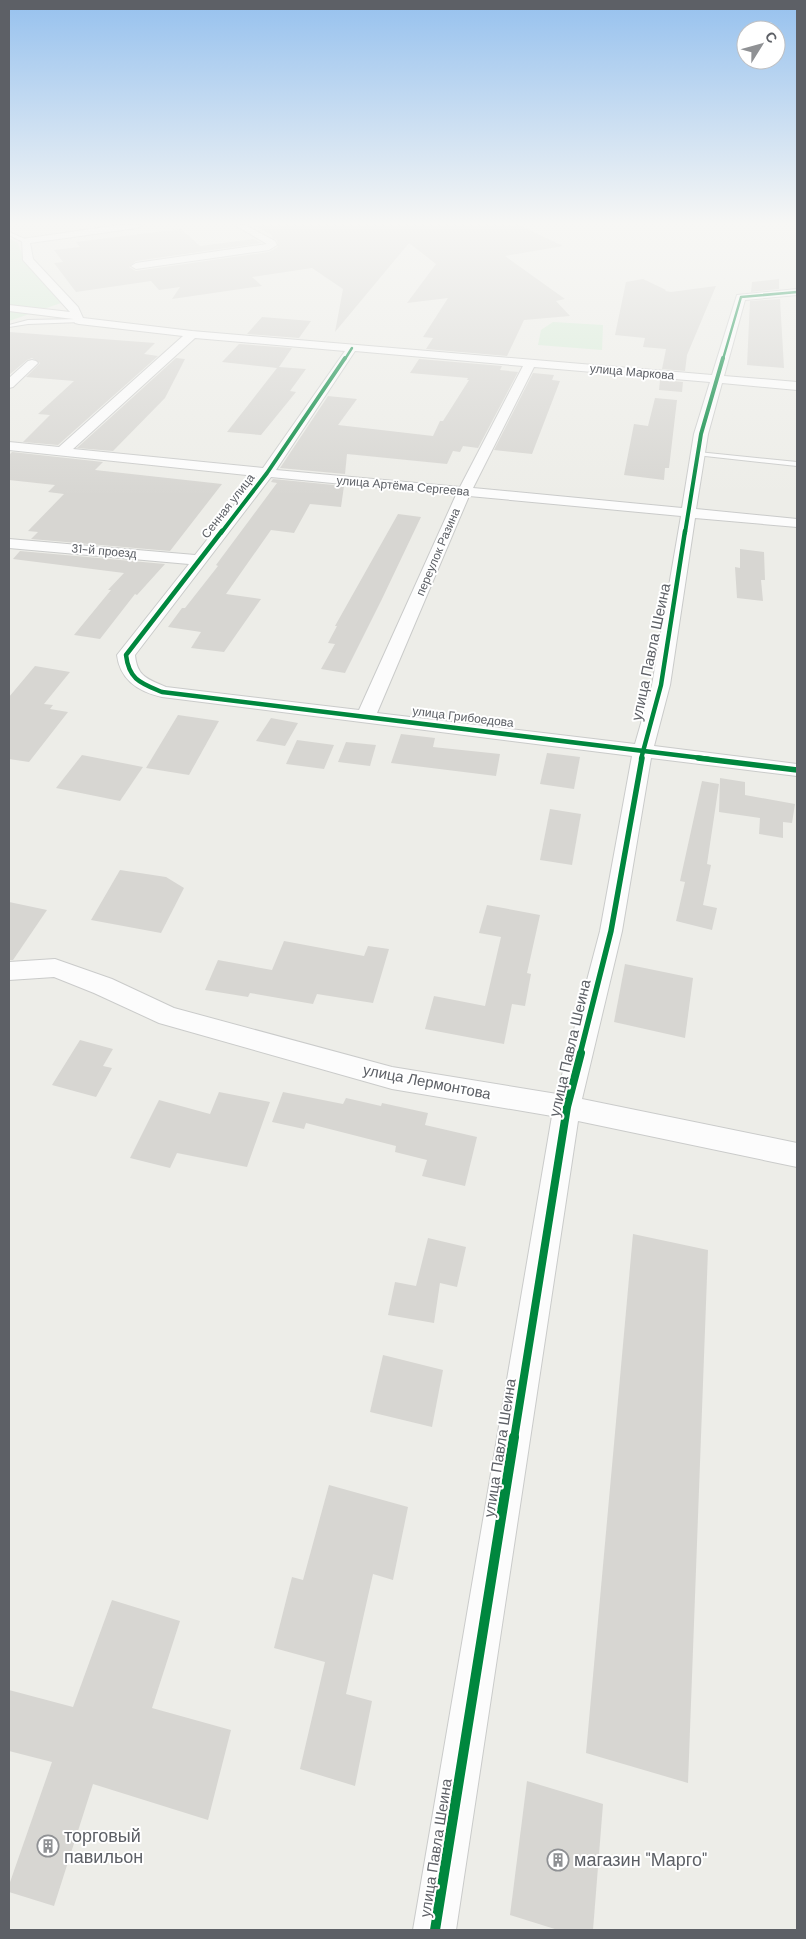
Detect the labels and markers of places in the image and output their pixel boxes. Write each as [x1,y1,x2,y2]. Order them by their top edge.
place label: торговый павильон [64,1824,143,1869]
building icon: торговый павильон [36,1834,60,1858]
building icon: магазин "Марго" [546,1848,570,1872]
place label: магазин "Марго" [574,1848,707,1872]

